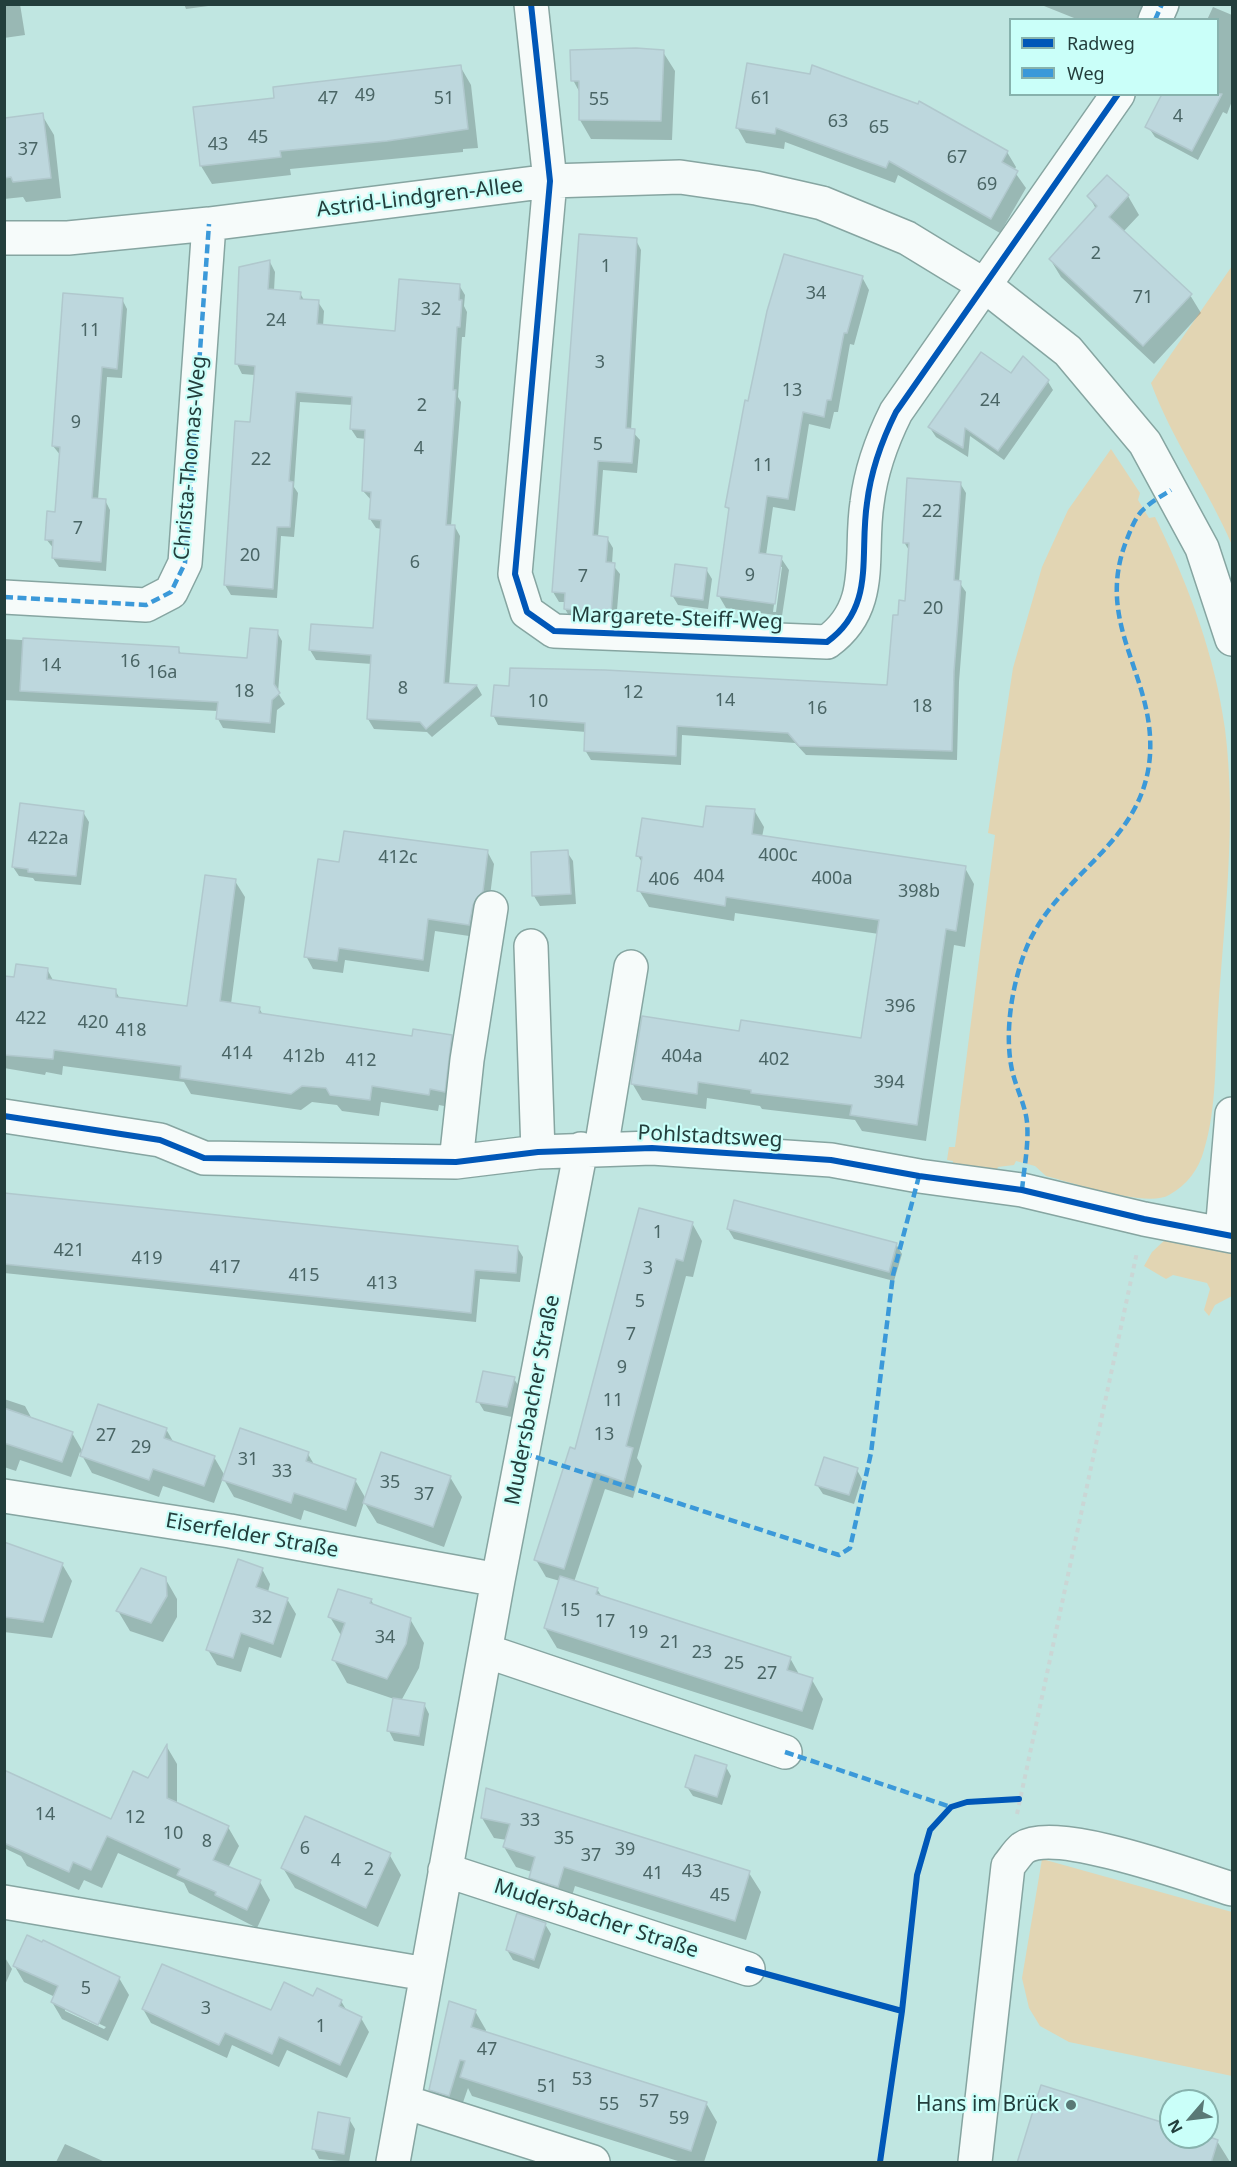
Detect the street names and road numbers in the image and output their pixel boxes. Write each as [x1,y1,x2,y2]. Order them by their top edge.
street label: Astrid-Lindgren-Allee [315,173,525,223]
street label: Christa-Thomas-Weg [170,355,212,561]
street label: Margarete-Steiff-Weg [571,603,783,635]
street label: Pohlstadtsweg [637,1121,783,1153]
street label: Mudersbacher Straße [500,1293,566,1507]
street label: Eiserfelder Straße [164,1508,340,1564]
street label: Mudersbacher Straße [491,1874,701,1964]

